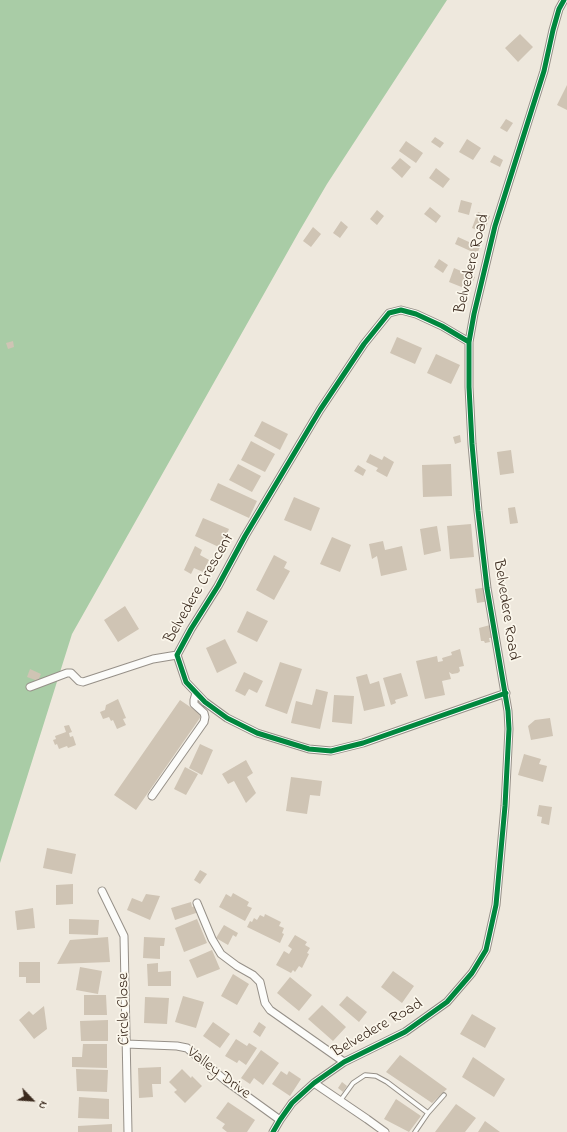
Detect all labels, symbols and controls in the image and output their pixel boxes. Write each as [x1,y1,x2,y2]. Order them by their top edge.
street label: Belvedere Road [451,212,495,316]
street label: Belvedere Crescent [161,531,239,647]
street label: Belvedere Road [488,558,522,662]
street label: Circle Close [115,972,135,1046]
street label: Belvedere Road [329,995,427,1063]
street label: Valley Drive [182,1044,254,1104]
north arrow [12,1080,52,1120]
text: N [34,1098,52,1112]

